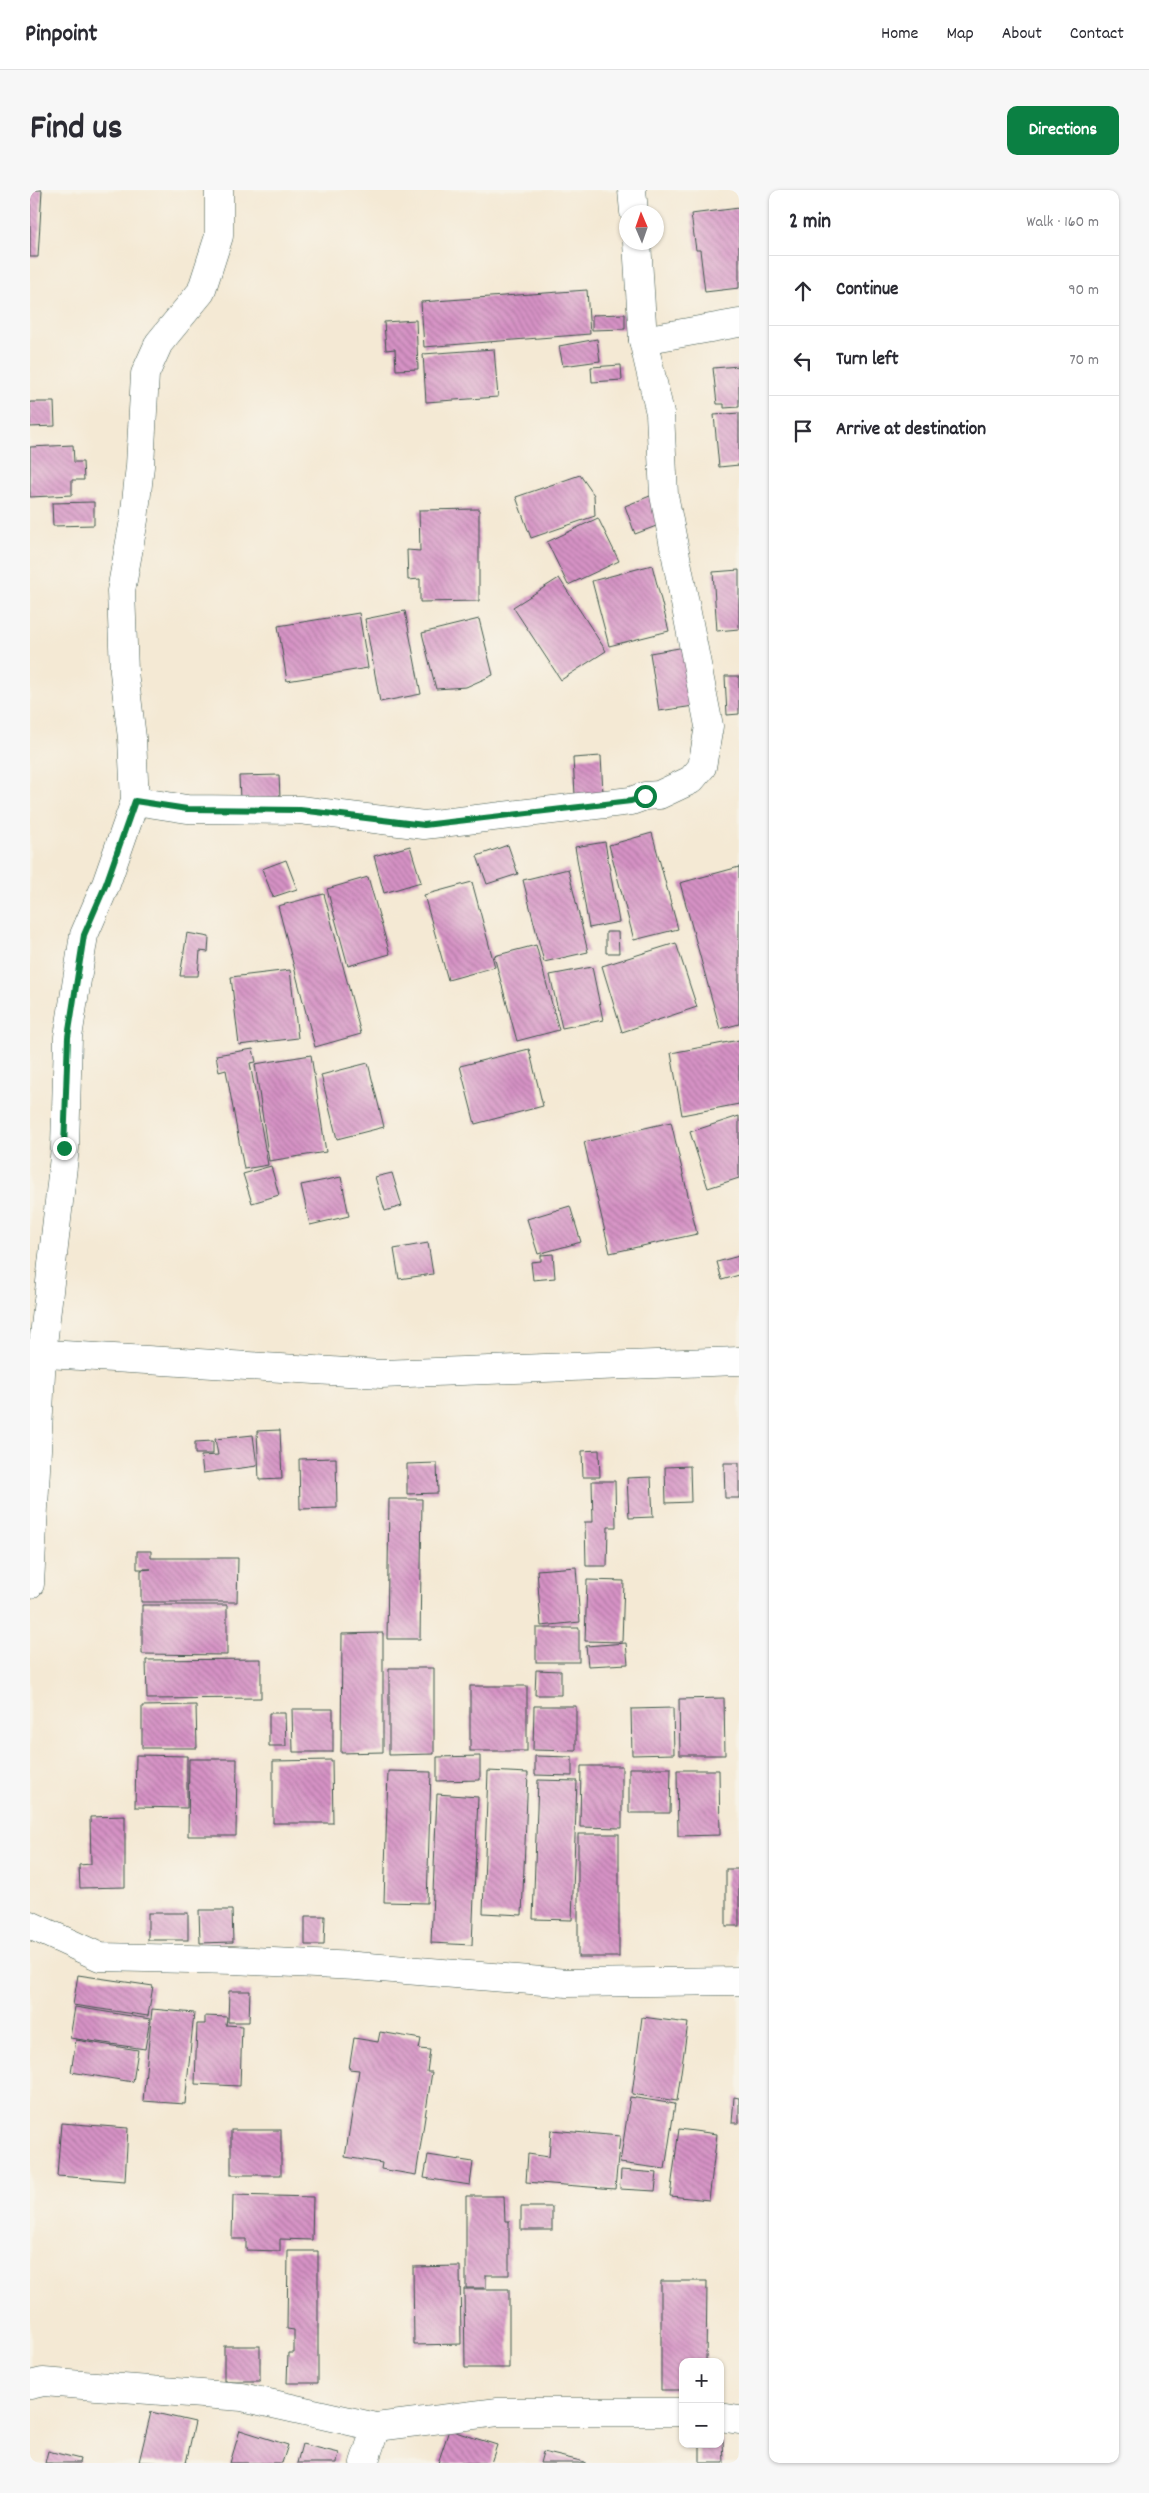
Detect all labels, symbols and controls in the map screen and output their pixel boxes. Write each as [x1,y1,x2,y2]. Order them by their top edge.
text: Pinpoint [25,18,97,52]
text: Home [881,22,918,47]
text: Map [946,22,974,47]
text: About [1002,22,1042,47]
text: Contact [1070,22,1124,47]
text: Find us [30,105,122,155]
button: Directions [1007,106,1119,155]
north arrow [619,205,664,250]
text: 2 min [789,208,831,238]
text: Walk · 160 m [1026,211,1099,234]
icon: ahead [789,277,817,305]
text: Continue [836,277,898,304]
text: 90 m [1068,279,1099,302]
icon: left [789,347,817,375]
text: Turn left [836,347,899,374]
text: 70 m [1069,349,1099,372]
icon: arrive [789,417,817,445]
text: Arrive at destination [836,417,986,444]
route start [634,785,657,808]
route end [53,1137,76,1160]
map controls [679,2358,724,2448]
button: + [679,2358,724,2403]
button: − [679,2403,724,2448]

